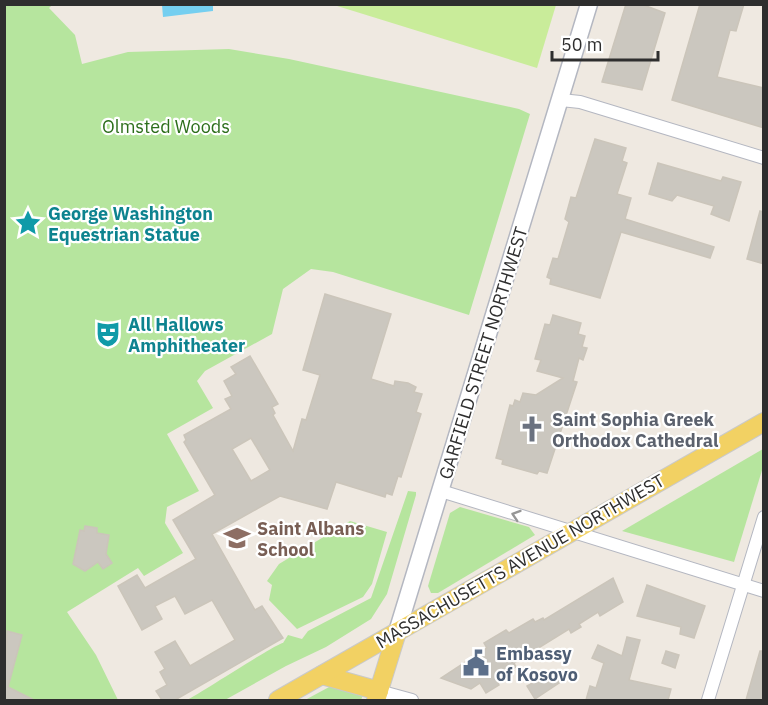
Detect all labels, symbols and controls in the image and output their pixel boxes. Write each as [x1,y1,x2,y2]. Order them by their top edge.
scale bar [552,24,658,62]
text: 50 m [561,33,603,56]
park label: Olmsted Woods [102,115,230,138]
place label: George Washington Equestrian Statue [48,202,213,246]
place icon: George Washington Equestrian Statue [13,208,43,238]
street label: GARFIELD STREET NORTHWEST [434,224,532,482]
place label: All Hallows Amphitheater [128,313,245,357]
theatre icon: All Hallows Amphitheater [93,319,123,349]
place label: Saint Sophia Greek Orthodox Cathedral [552,408,719,452]
church icon: Saint Sophia Greek Orthodox Cathedral [517,414,547,444]
street label: MASSACHUSETTS AVENUE NORTHWEST [372,469,668,653]
one-way arrow [511,509,522,522]
place label: Saint Albans School [257,517,364,561]
school or university icon: Saint Albans School [222,523,252,553]
place label: Embassy of Kosovo [496,642,578,686]
public building icon: Embassy of Kosovo [461,648,491,678]

